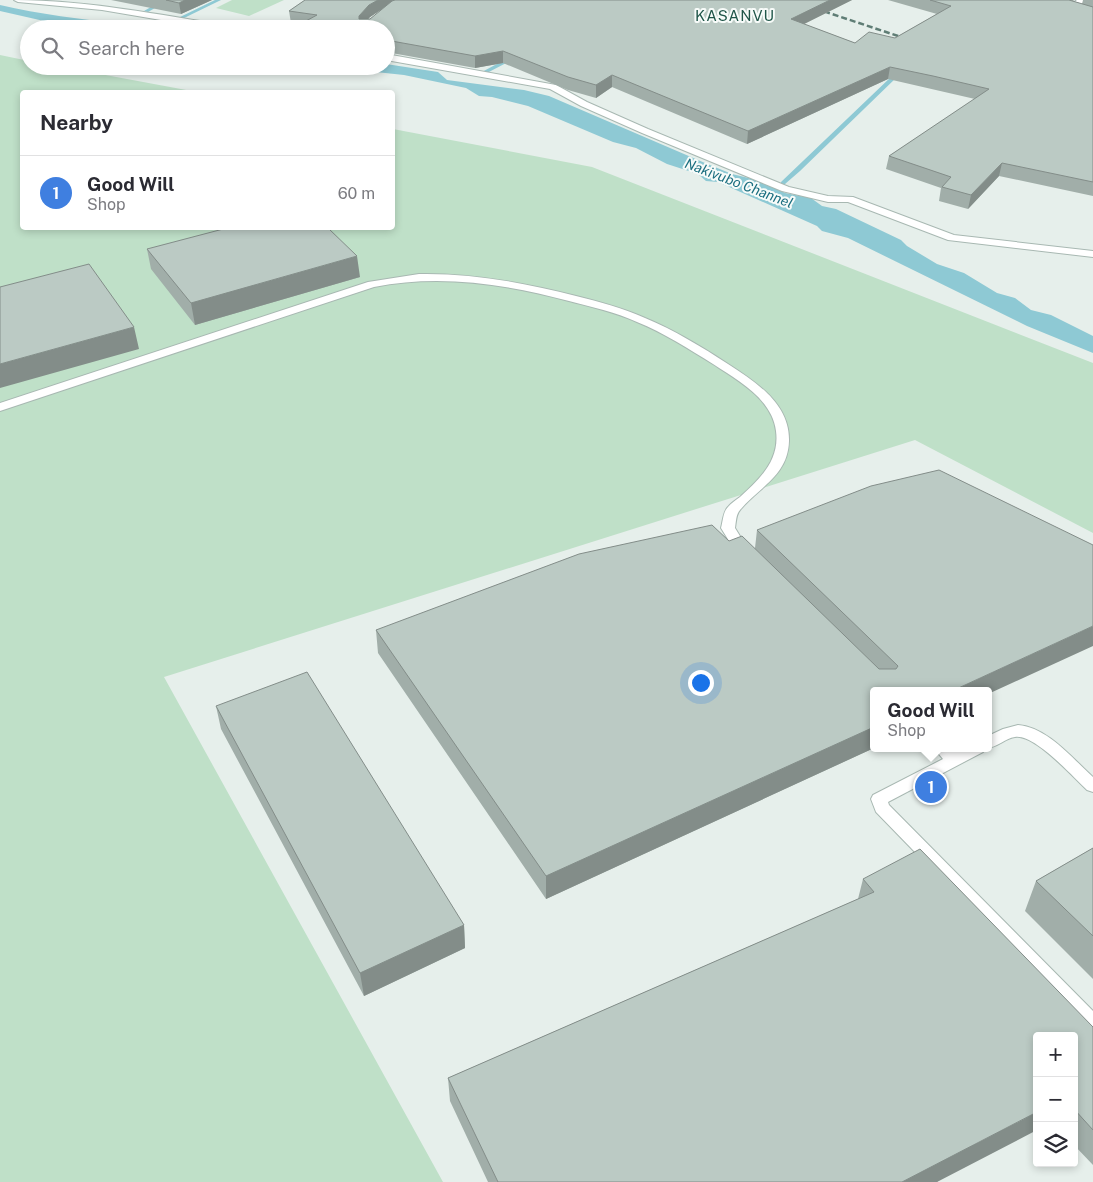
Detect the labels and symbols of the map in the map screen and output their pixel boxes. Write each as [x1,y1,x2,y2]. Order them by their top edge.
district label: KASANVU [695,7,775,24]
water label: Nakivubo Channel [683,155,795,211]
your location [688,670,714,696]
pin: 1 [915,768,947,806]

